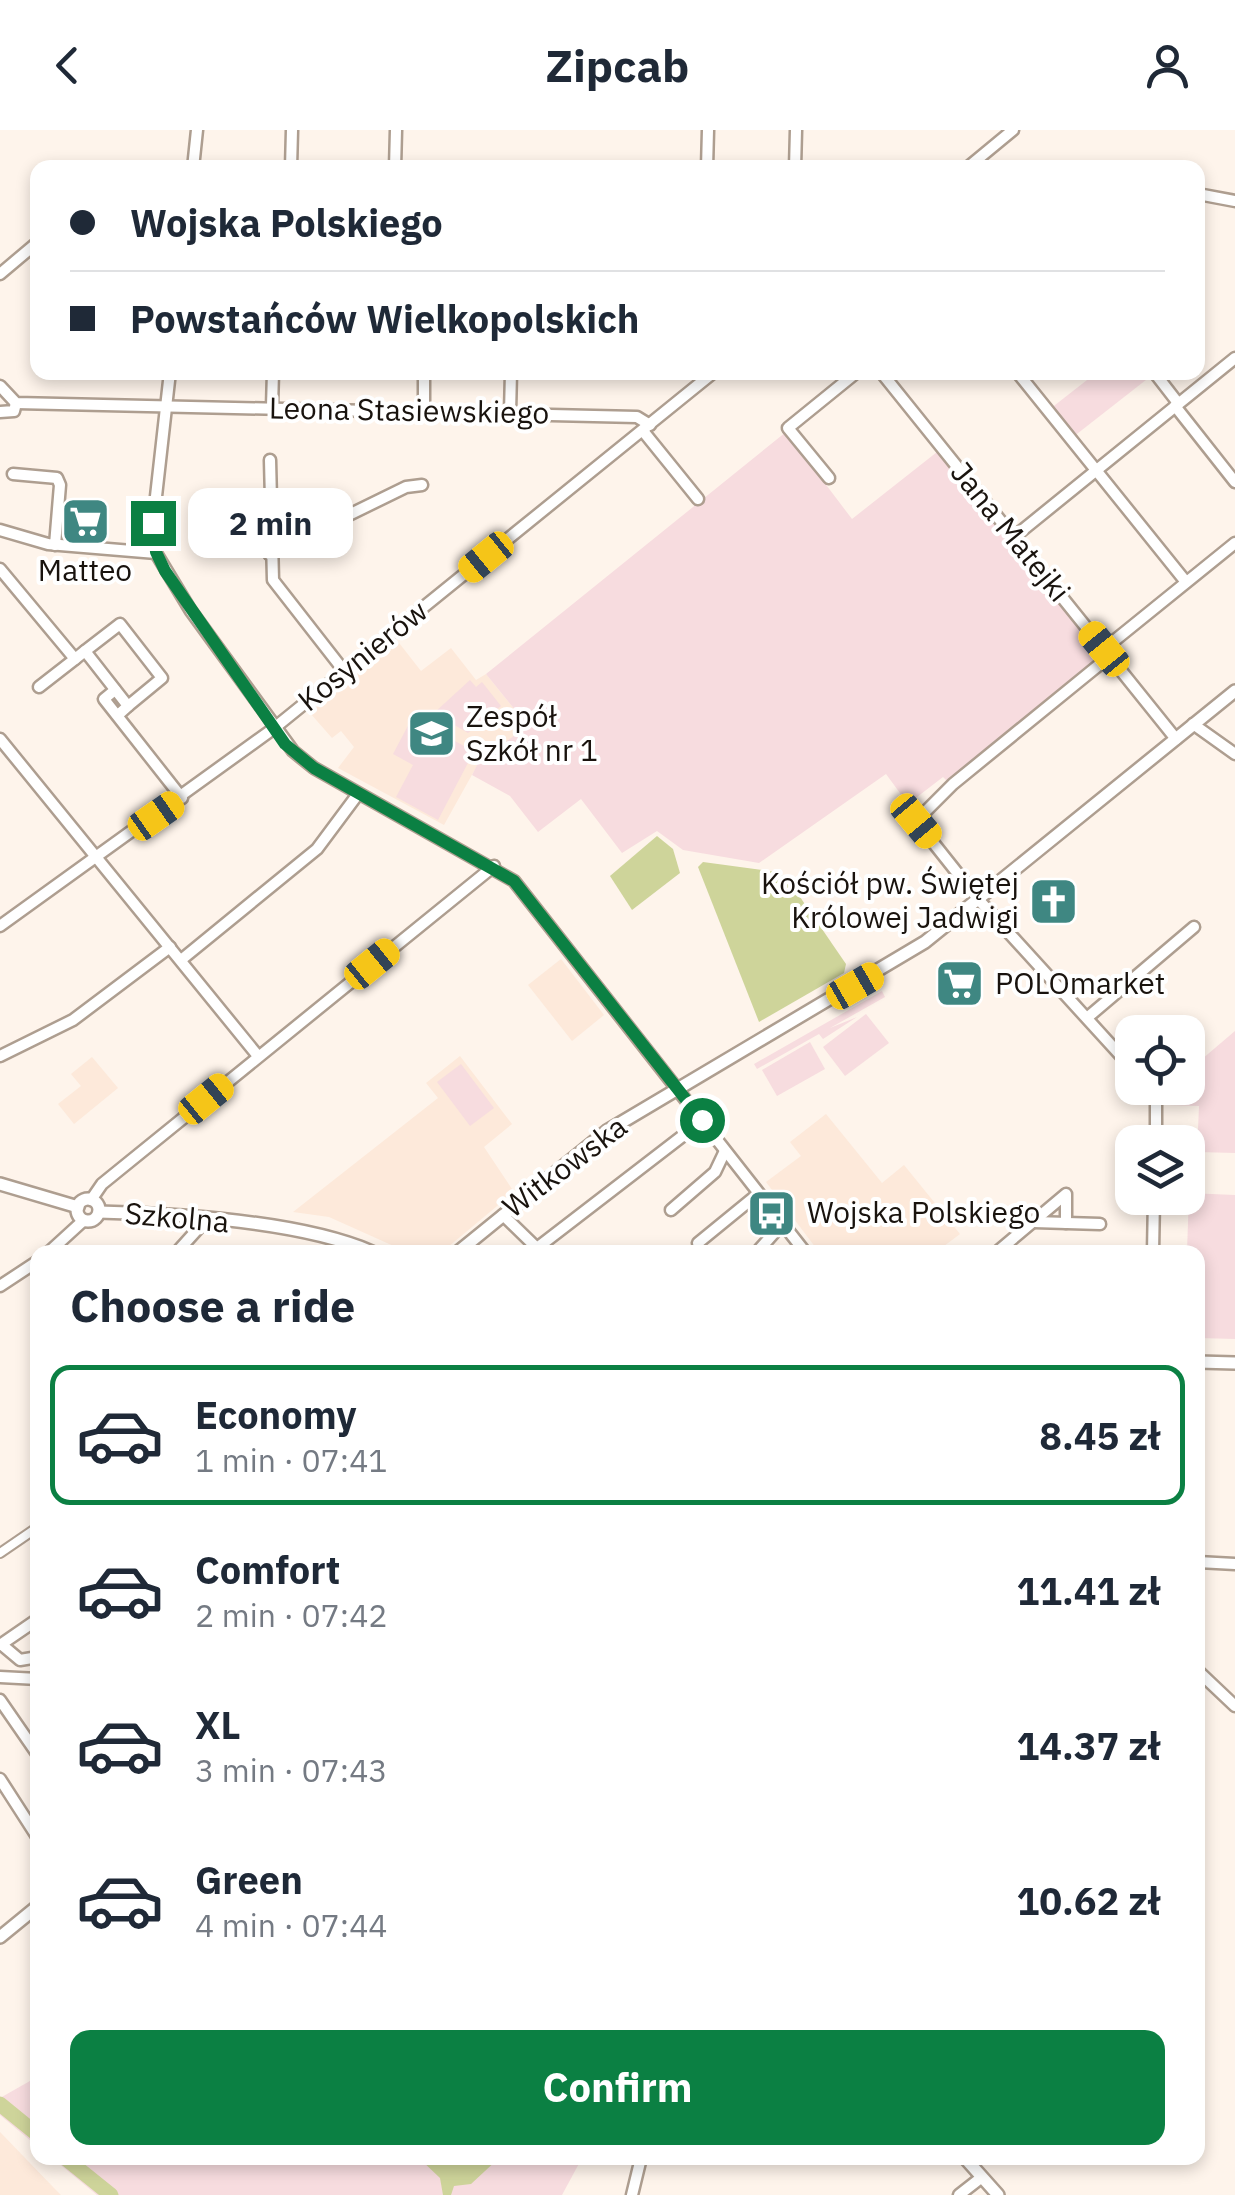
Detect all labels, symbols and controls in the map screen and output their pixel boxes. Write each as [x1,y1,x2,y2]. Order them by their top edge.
text: Zipcab [546,36,689,94]
icon: back [40,38,95,93]
icon: person [1140,38,1195,93]
text: Wojska Polskiego [130,198,443,247]
text: Powstańców Wielkopolskich [130,294,639,343]
street label: Leona Stasiewskiego [269,388,550,431]
street label: Jana Matejki [943,453,1080,609]
callout: 2 min [188,488,353,558]
supermarket icon: Matteo [59,496,111,548]
route end [131,501,176,546]
text: 2 min [229,502,312,544]
car [453,526,519,588]
place label: Matteo [38,550,132,589]
street label: Kosynierów [289,591,435,719]
car [1073,616,1135,682]
place label: Zespół Szkół nr 1 [466,696,598,769]
school or university icon: Zespół Szkół nr 1 [405,708,457,760]
car [123,787,189,845]
car [885,788,947,854]
place label: Kościół pw. Świętej Królowej Jadwigi [761,863,1019,936]
church icon: Kościół pw. Świętej Królowej Jadwigi [1028,875,1080,927]
car [339,933,405,995]
car [822,958,888,1014]
supermarket icon: POLOmarket [934,958,986,1010]
place label: POLOmarket [995,963,1165,1002]
map controls [1115,1015,1205,1215]
button: locate [1115,1015,1205,1105]
car [173,1068,239,1130]
route start [680,1098,725,1143]
street label: Witkowska [494,1106,634,1225]
button: layers [1115,1125,1205,1215]
bus stop icon: Wojska Polskiego [746,1187,798,1239]
place label: Wojska Polskiego [807,1192,1040,1231]
street label: Szkolna [123,1193,231,1240]
text: Choose a ride [70,1276,355,1334]
icon: car [75,1390,165,1480]
text: Economy [195,1390,357,1439]
text: 8.45 zł [1039,1411,1160,1460]
text: 1 min · 07:41 [195,1439,388,1481]
icon: car [75,1545,165,1635]
text: Comfort [195,1545,340,1594]
text: 11.41 zł [1016,1566,1160,1615]
text: 2 min · 07:42 [195,1594,388,1636]
icon: car [75,1700,165,1790]
text: XL [195,1700,241,1749]
text: 14.37 zł [1016,1721,1160,1770]
text: 3 min · 07:43 [195,1749,388,1791]
icon: car [75,1855,165,1945]
text: Green [195,1855,303,1904]
text: 10.62 zł [1016,1876,1160,1925]
text: 4 min · 07:44 [195,1904,388,1946]
button: Confirm [70,2030,1165,2145]

